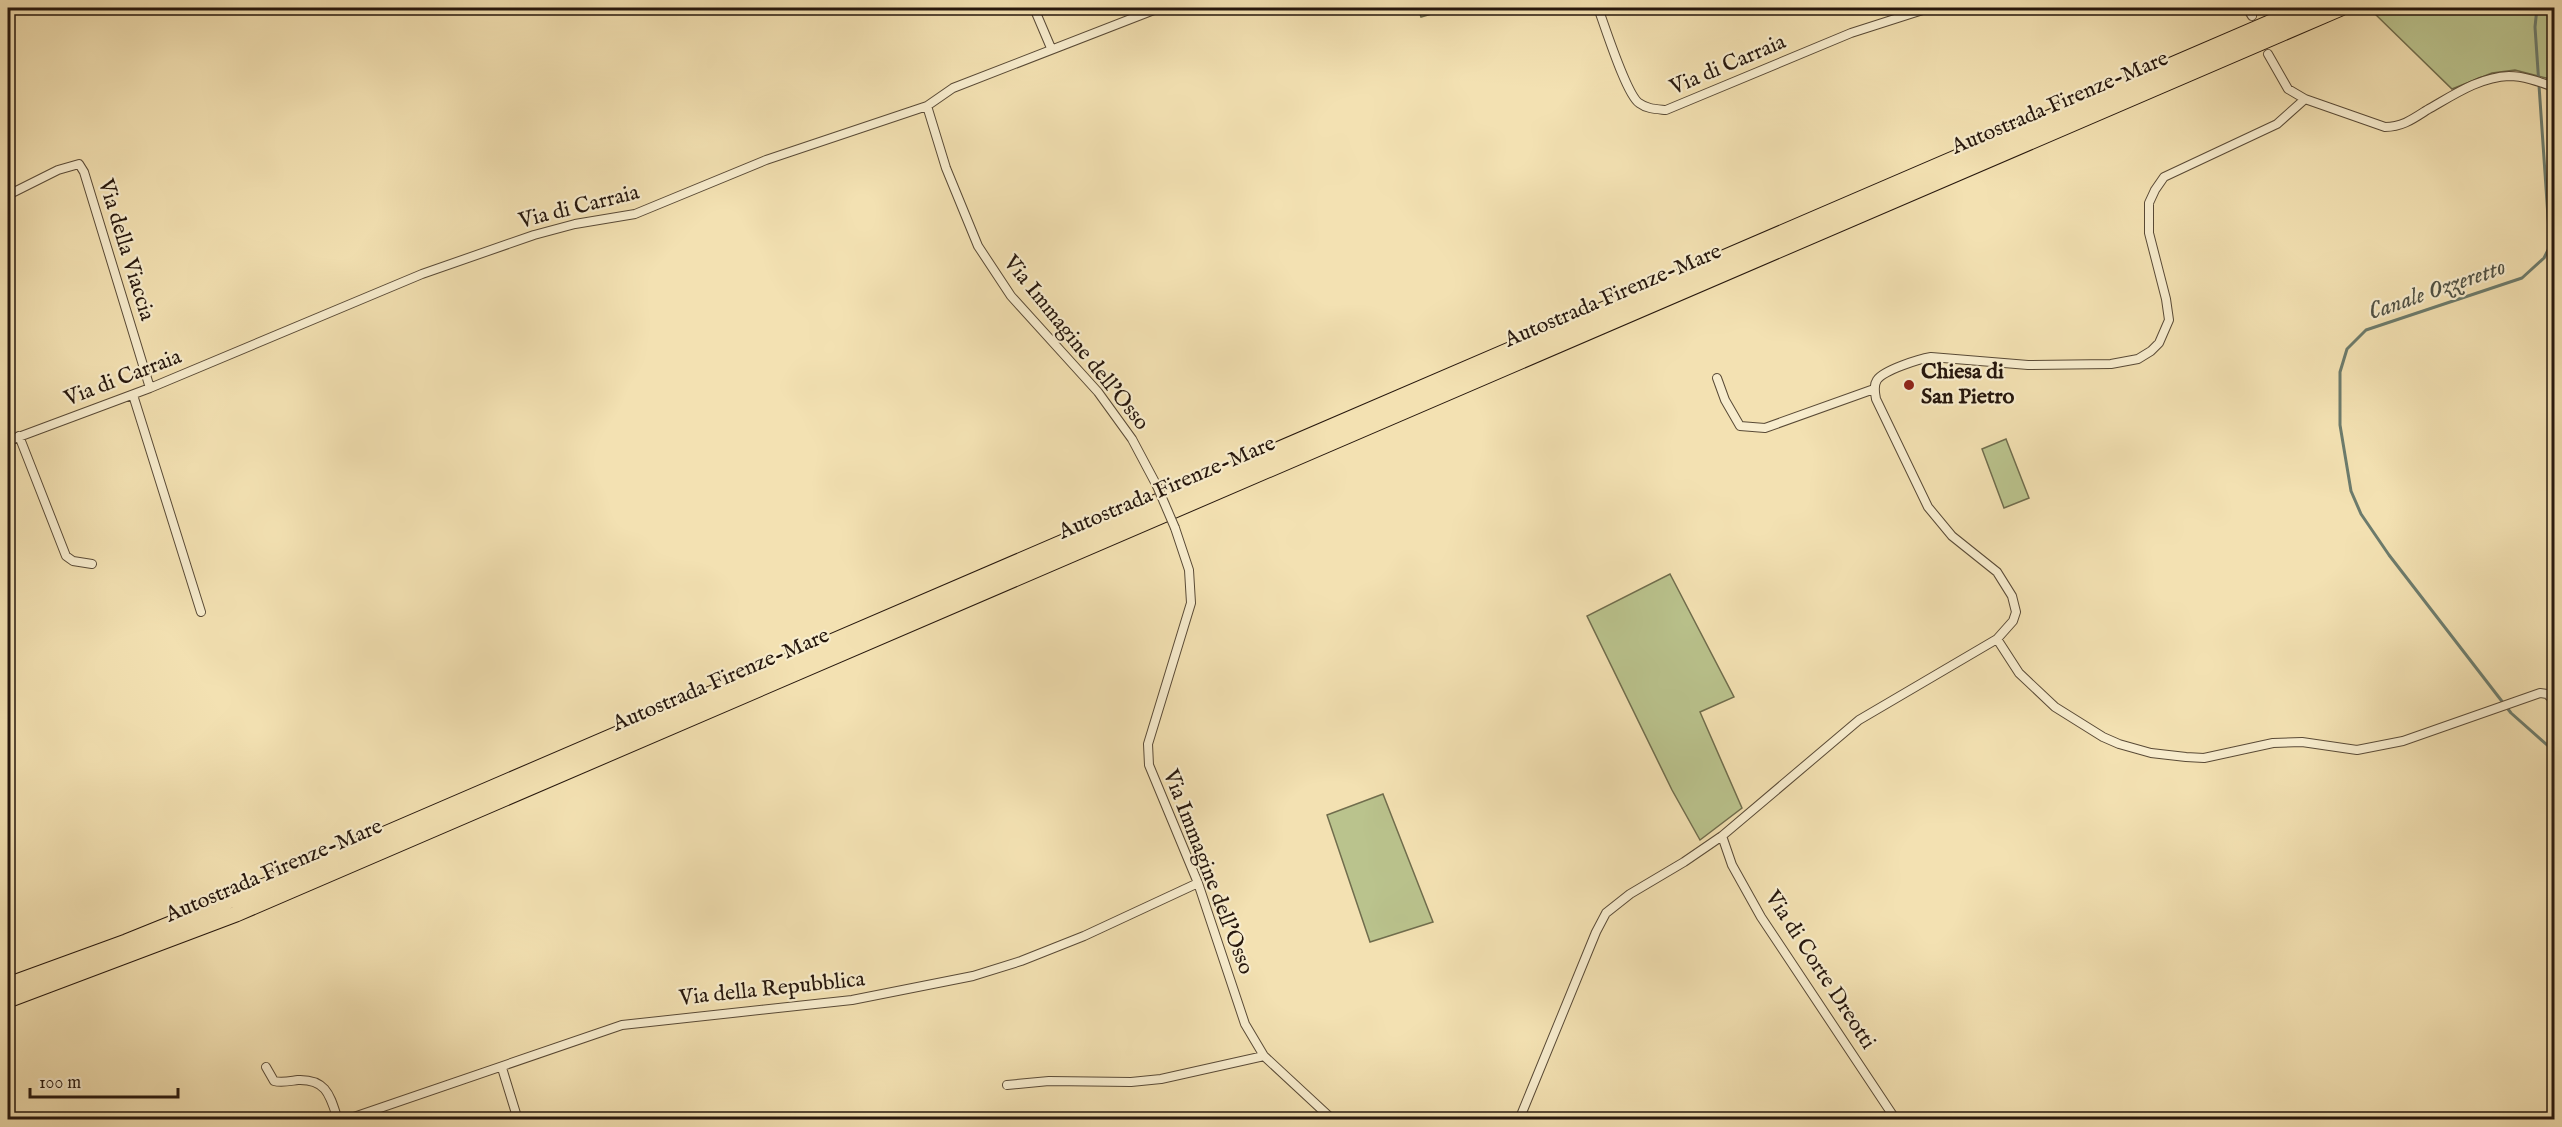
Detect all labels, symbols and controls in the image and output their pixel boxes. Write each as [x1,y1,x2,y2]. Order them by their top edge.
street label: Via di Carraia [1665,28,1791,102]
street label: Autostrada Firenze-Mare [1946,45,2173,162]
street label: Via della Viaccia [91,175,161,325]
street label: Via di Carraia [515,178,643,236]
street label: Autostrada Firenze-Mare [1499,238,1726,355]
street label: Via Immagine dell'Osso [996,249,1155,436]
water label: Canale Ozzeretto [2364,252,2510,328]
street label: Via di Carraia [59,343,186,414]
place label: Chiesa di San Pietro [1921,358,2015,411]
marker: Chiesa di San Pietro [1902,378,1916,392]
street label: Autostrada Firenze-Mare [1053,430,1280,547]
street label: Autostrada Firenze-Mare [607,622,834,739]
street label: Via Immagine dell'Osso [1156,765,1260,979]
street label: Autostrada Firenze-Mare [160,813,387,930]
street label: Via di Corte Dreotti [1758,884,1882,1055]
street label: Via della Repubblica [677,965,867,1013]
scale bar [30,1061,178,1099]
text: 100 m [39,1072,81,1095]

